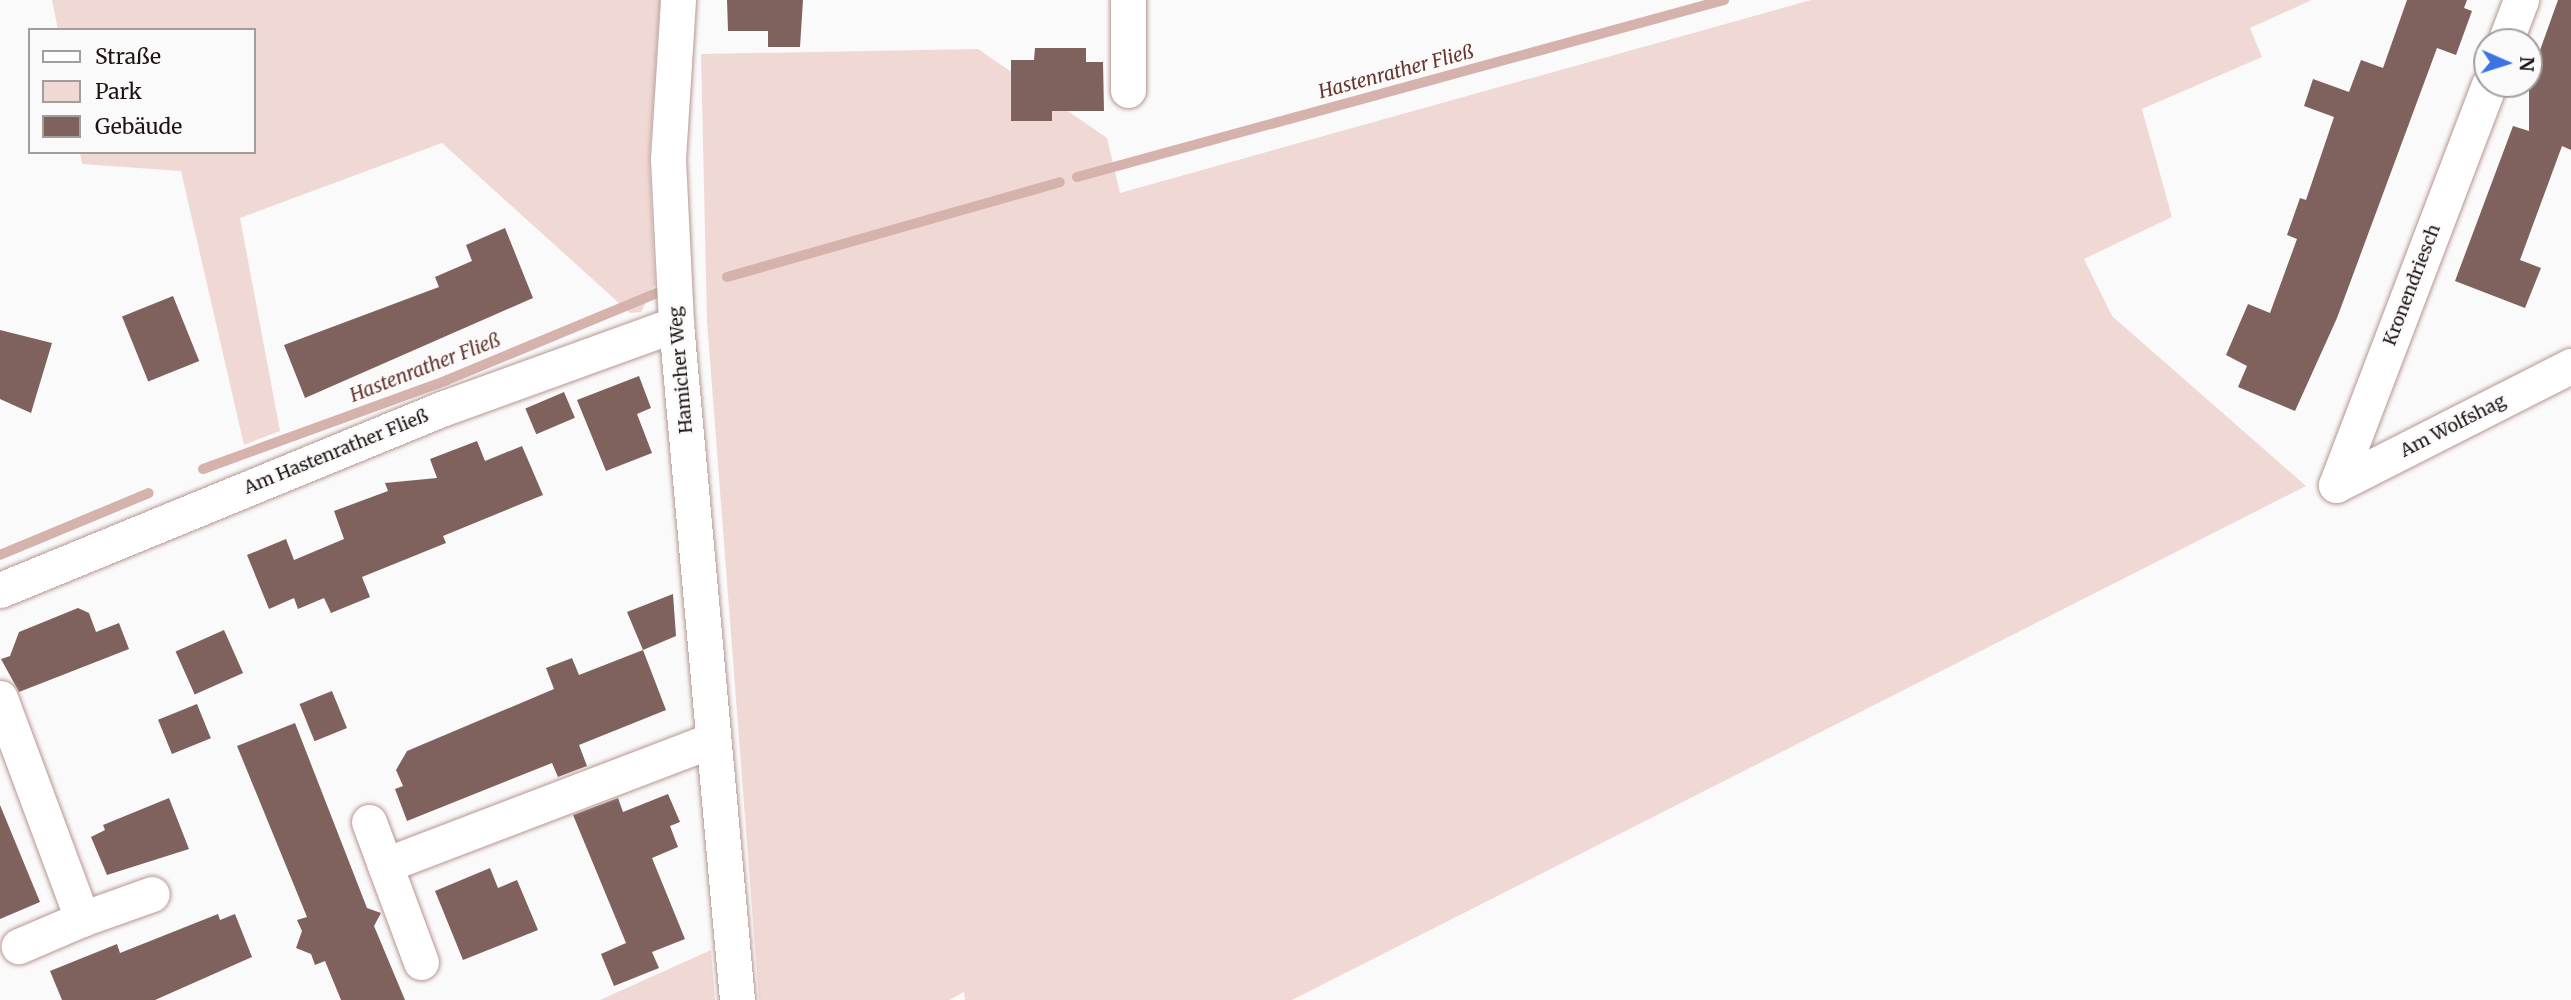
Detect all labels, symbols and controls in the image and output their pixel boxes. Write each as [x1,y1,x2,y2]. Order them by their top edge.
legend [28,28,256,154]
north arrow [2473,28,2543,98]
water label: Hastenrather Fließ [1316,40,1476,104]
text: Straße [95,43,161,70]
text: N [2515,56,2539,72]
text: Park [95,78,142,105]
text: Gebäude [95,113,182,140]
street label: Kronendriesch [2379,221,2445,349]
street label: Hamicher Weg [665,306,697,434]
water label: Hastenrather Fließ [347,329,503,407]
street label: Am Wolfshag [2397,390,2509,462]
street label: Am Hastenrather Fließ [241,405,431,499]

